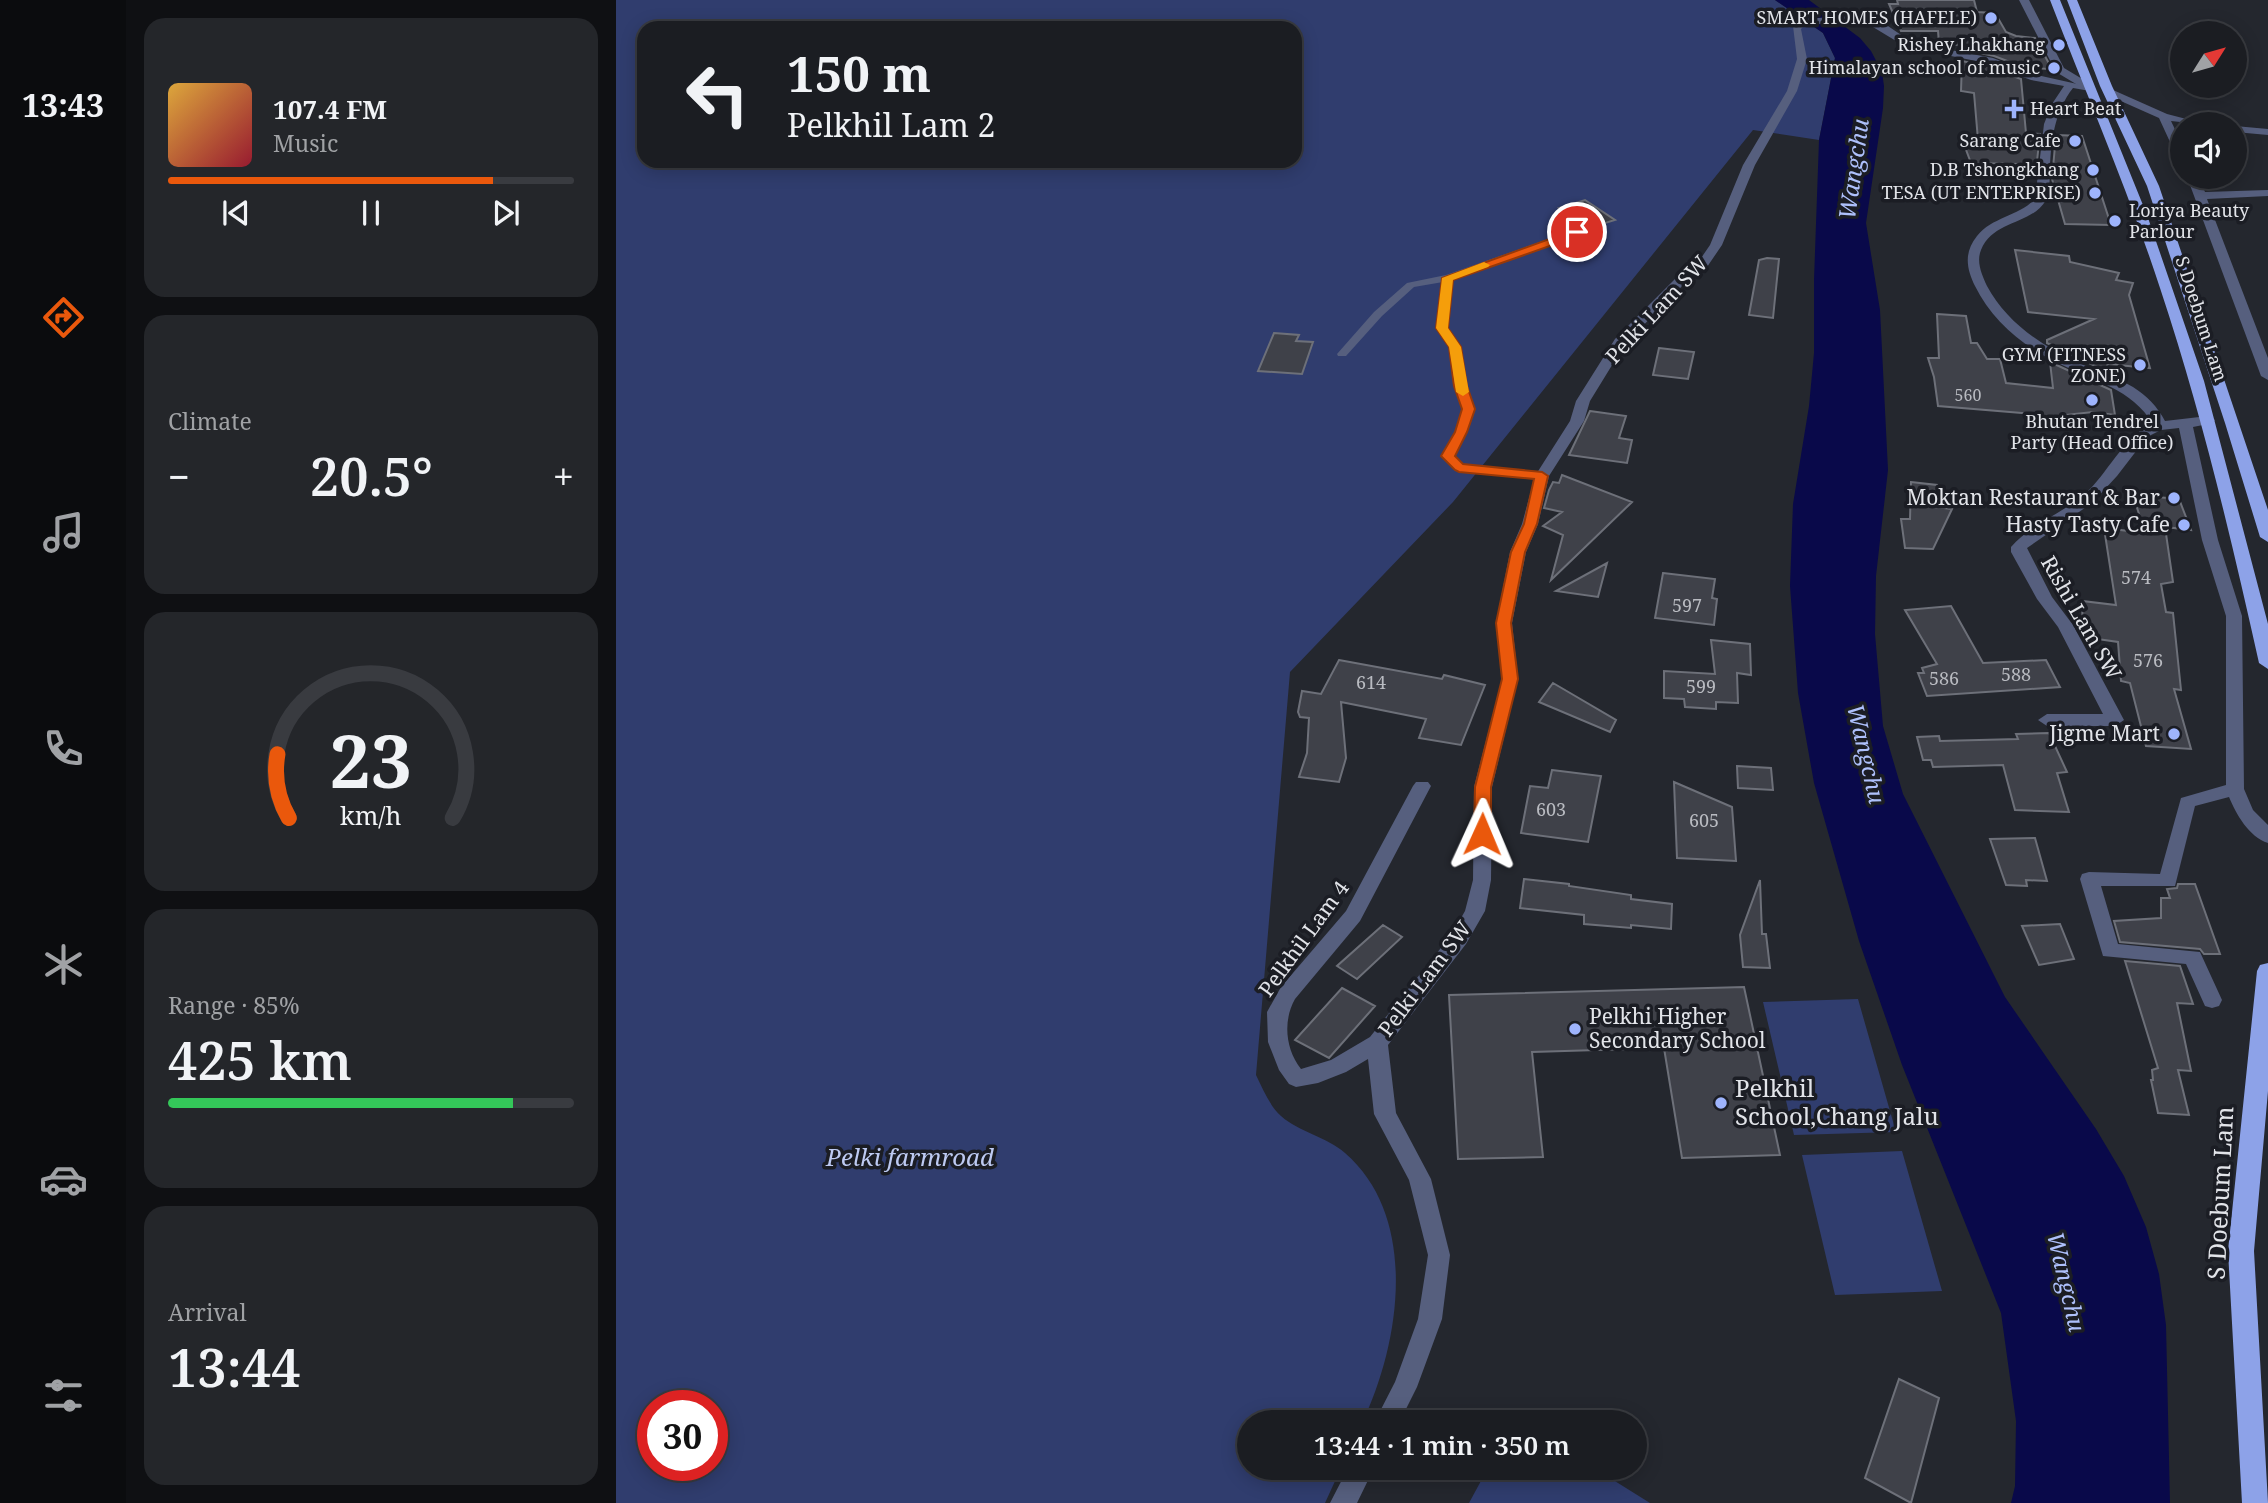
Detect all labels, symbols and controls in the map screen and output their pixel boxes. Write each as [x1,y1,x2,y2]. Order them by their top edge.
place label: SMART HOMES (HAFELE) [1757,5,1977,29]
marker: SMART HOMES (HAFELE) [1983,10,1999,26]
north arrow [2170,21,2247,98]
map controls [2170,21,2247,189]
place label: Rishey Lhakhang [1897,32,2045,56]
marker: Rishey Lhakhang [2051,37,2067,53]
text: 150 m [787,40,931,106]
icon: left [672,49,763,140]
place label: Himalayan school of music [1809,55,2040,79]
marker: Himalayan school of music [2046,60,2062,76]
text: 13:43 [22,83,104,126]
text: 107.4 FM [273,91,387,127]
place label: Heart Beat [2030,96,2121,120]
marker: Heart Beat [2004,99,2024,119]
text: Pelkhil Lam 2 [787,103,995,146]
button: sound [2170,112,2247,189]
water label: Wangchu [1830,116,1876,221]
text: Music [273,127,338,159]
place label: Sarang Cafe [1959,128,2061,152]
marker: Sarang Cafe [2067,133,2083,149]
place label: D.B Tshongkhang [1930,157,2079,181]
marker: D.B Tshongkhang [2085,162,2101,178]
place label: TESA (UT ENTERPRISE) [1882,180,2081,204]
marker: TESA (UT ENTERPRISE) [2087,185,2103,201]
icon: previous [217,194,255,232]
icon: pause [352,194,390,232]
icon: next [487,194,525,232]
place label: Loriya Beauty Parlour [2129,198,2250,243]
pin [1547,202,1607,262]
icon: arrive [1558,213,1596,251]
marker: Loriya Beauty Parlour [2107,213,2123,229]
street label: Pelki Lam SW [1599,249,1714,369]
street label: S Doebum Lam [2170,253,2233,384]
icon: directions [39,293,88,342]
place label: GYM (FITNESS ZONE) [2002,342,2126,387]
marker: GYM (FITNESS ZONE) [2132,357,2148,373]
house number: 560 [1955,384,1981,406]
marker: Bhutan Tendrel Party (Head Office) [2084,392,2100,408]
text: Climate [168,405,252,437]
place label: Bhutan Tendrel Party (Head Office) [2011,409,2173,454]
text: 20.5° [310,440,433,511]
text: − [168,450,190,502]
text: + [553,450,574,502]
place label: Moktan Restaurant & Bar [1906,483,2160,511]
marker: Moktan Restaurant & Bar [2166,490,2182,506]
icon: music [39,508,88,557]
place label: Hasty Tasty Cafe [2005,510,2170,538]
marker: Hasty Tasty Cafe [2176,517,2192,533]
street label: Rishi Lam SW [2035,550,2129,685]
house number: 574 [2121,565,2151,589]
house number: 597 [1672,593,1702,617]
house number: 576 [2133,648,2163,672]
house number: 588 [2001,662,2031,686]
house number: 586 [1929,666,1959,690]
house number: 614 [1356,670,1386,694]
house number: 599 [1686,674,1716,698]
water label: Wangchu [1840,701,1894,807]
text: 23 [330,710,412,809]
place label: Jigme Mart [2048,719,2160,747]
icon: phone [39,724,88,773]
marker: Jigme Mart [2166,726,2182,742]
text: km/h [340,797,402,831]
position arrow [1445,797,1519,871]
house number: 603 [1536,797,1566,821]
house number: 605 [1689,808,1719,832]
street label: Pelkhil Lam 4 [1252,875,1355,1002]
street label: Pelki Lam SW [1371,915,1477,1042]
icon: climate [39,940,88,989]
text: Range · 85% [168,989,300,1021]
place label: Pelkhi Higher Secondary School [1589,1002,1766,1054]
marker: Pelkhi Higher Secondary School [1567,1021,1583,1037]
text: 425 km [168,1024,352,1095]
place label: Pelkhil School,Chang Jalu [1735,1071,1939,1132]
marker: Pelkhil School,Chang Jalu [1713,1095,1729,1111]
street label: S Doebum Lam [2198,1105,2241,1280]
park label: Pelki farmroad [825,1140,994,1173]
icon: car [39,1155,88,1204]
water label: Wangchu [2040,1229,2094,1335]
text: Arrival [168,1296,247,1328]
text: 13:44 [168,1331,301,1402]
icon: filters [39,1371,88,1420]
speed limit sign: 30 [637,1390,728,1481]
text: 13:44 · 1 min · 350 m [1314,1427,1570,1463]

